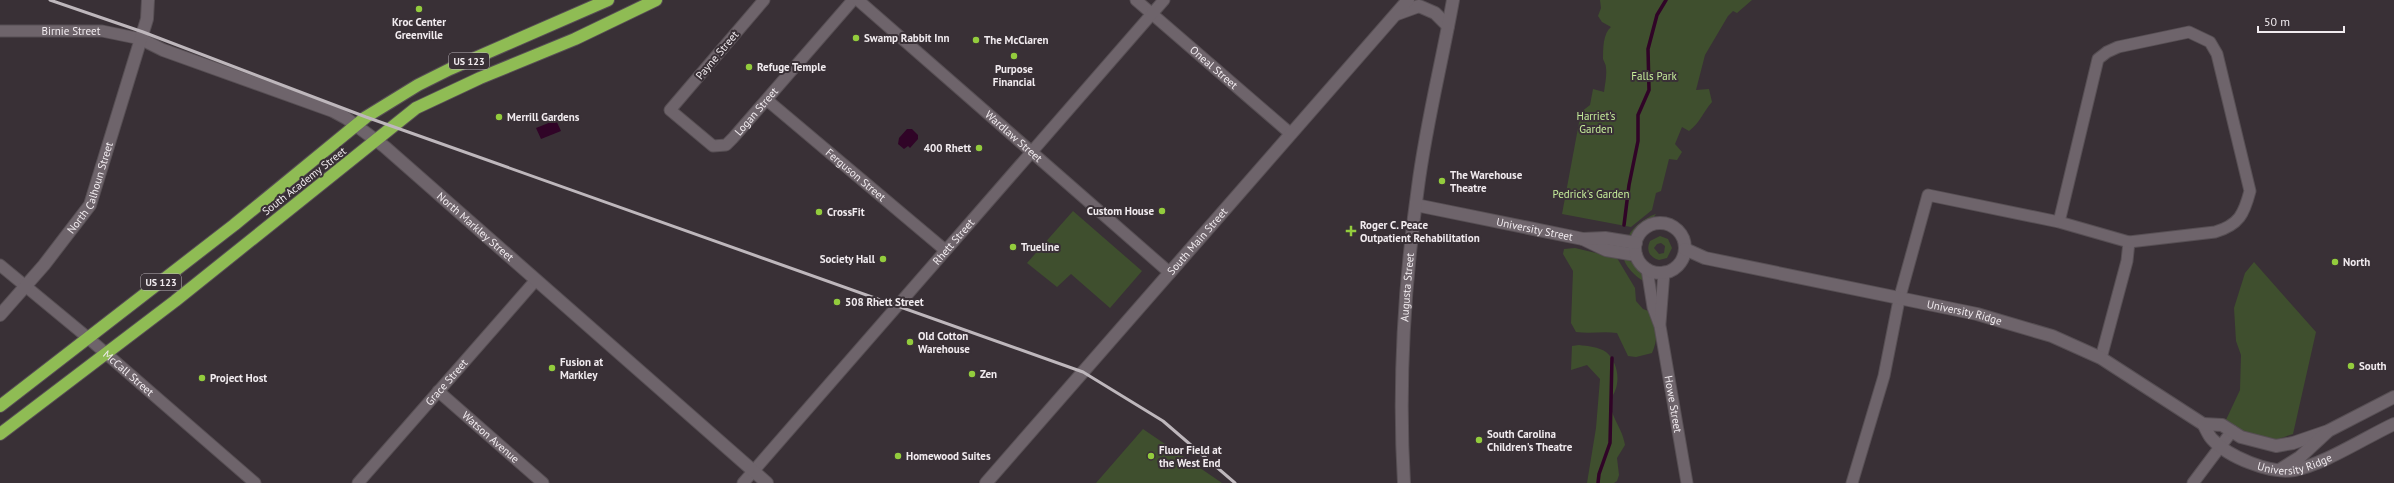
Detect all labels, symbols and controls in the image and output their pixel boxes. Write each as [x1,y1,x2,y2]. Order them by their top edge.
marker: Kroc Center Greenville [414,4,424,14]
scale bar [2258,8,2344,34]
text: 50 m [2264,14,2290,29]
place label: Kroc Center Greenville [392,15,446,42]
street label: Birnie Street [42,24,101,38]
street label: Payne Street [693,28,741,82]
place label: Swamp Rabbit Inn [864,31,949,45]
marker: Swamp Rabbit Inn [851,33,861,43]
place label: The McClaren [984,33,1048,47]
marker: The McClaren [971,35,981,45]
street label: Oneal Street [1187,43,1241,92]
marker: Purpose Financial [1009,51,1019,61]
road number: US 123 [449,53,489,69]
place label: Refuge Temple [757,60,826,74]
marker: Refuge Temple [744,62,754,72]
place label: Purpose Financial [993,62,1036,89]
park label: Falls Park [1631,69,1677,83]
street label: Logan Street [731,84,781,138]
street label: Wardlaw Street [982,108,1045,165]
park label: Harriet's Garden [1577,109,1616,136]
place label: Merrill Gardens [507,110,580,124]
marker: Merrill Gardens [494,112,504,122]
street label: North Calhoun Street [64,140,116,236]
place label: 400 Rhett [924,141,971,155]
marker: 400 Rhett [974,143,984,153]
street label: South Academy Street [259,144,349,218]
street label: Ferguson Street [823,145,889,204]
place label: The Warehouse Theatre [1450,168,1523,195]
marker: The Warehouse Theatre [1437,176,1447,186]
park label: Pedrick's Garden [1553,187,1629,201]
street label: North Markley Street [434,189,517,264]
place label: Custom House [1087,204,1154,218]
place label: CrossFit [827,205,865,219]
street label: South Main Street [1164,205,1230,278]
marker: Custom House [1157,206,1167,216]
marker: CrossFit [814,207,824,217]
street label: University Street [1495,215,1574,244]
street label: Rhett Street [929,216,977,268]
place label: Roger C. Peace Outpatient Rehabilitation [1360,218,1480,245]
marker: Roger C. Peace Outpatient Rehabilitation [1345,225,1357,237]
place label: Trueline [1021,240,1060,254]
marker: Trueline [1008,242,1018,252]
place label: Society Hall [820,252,876,266]
street label: Augusta Street [1397,252,1417,322]
marker: Society Hall [878,254,888,264]
place label: North [2343,255,2370,269]
marker: North [2330,257,2340,267]
road number: US 123 [141,274,181,290]
place label: 508 Rhett Street [845,295,924,309]
marker: 508 Rhett Street [832,297,842,307]
street label: University Ridge [1926,297,2004,328]
place label: Old Cotton Warehouse [918,329,970,356]
marker: Old Cotton Warehouse [905,337,915,347]
street label: McCall Street [100,347,157,399]
place label: Fusion at Markley [560,355,603,382]
street label: Grace Street [422,356,471,408]
place label: South [2359,359,2387,373]
marker: South [2346,361,2356,371]
marker: Fusion at Markley [547,363,557,373]
place label: Zen [980,367,997,381]
marker: Zen [967,369,977,379]
place label: Project Host [210,371,267,385]
marker: Project Host [197,373,207,383]
street label: Howe Street [1662,374,1685,434]
street label: Watson Avenue [459,408,522,466]
place label: South Carolina Children's Theatre [1487,427,1573,454]
marker: South Carolina Children's Theatre [1474,435,1484,445]
place label: Fluor Field at the West End [1159,443,1222,470]
place label: Homewood Suites [906,449,991,463]
street label: University Ridge [2256,450,2334,478]
marker: Homewood Suites [893,451,903,461]
marker: Fluor Field at the West End [1146,451,1156,461]

